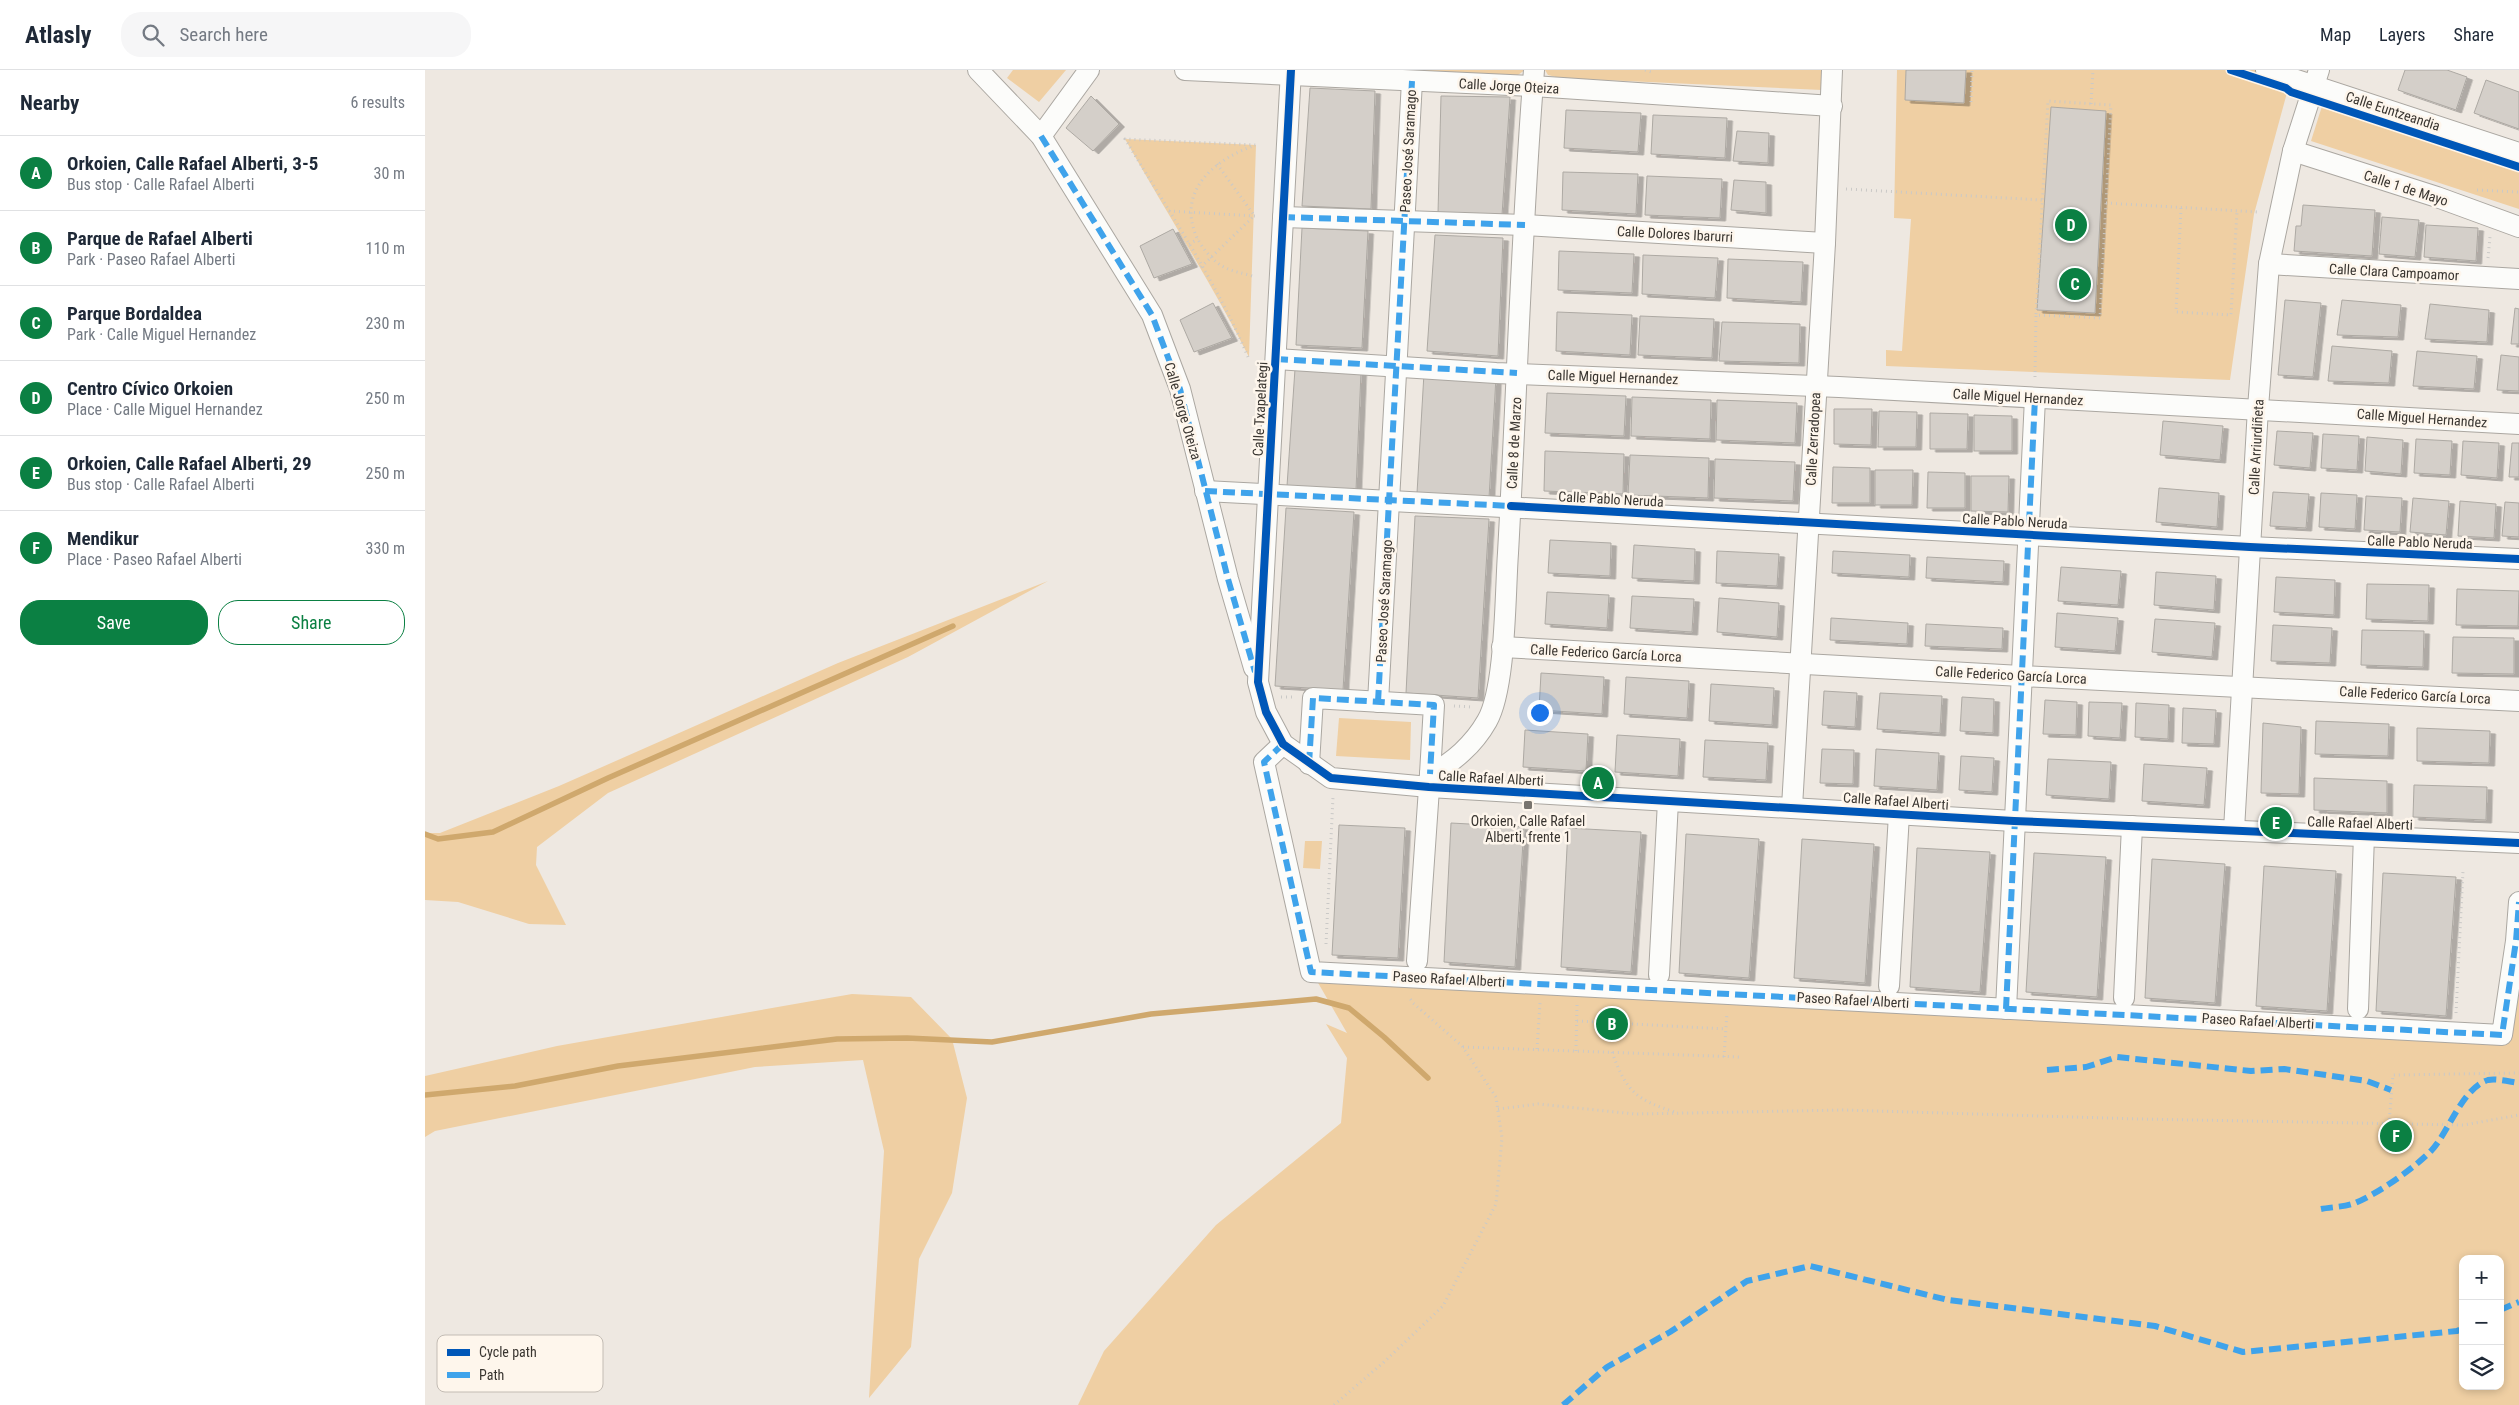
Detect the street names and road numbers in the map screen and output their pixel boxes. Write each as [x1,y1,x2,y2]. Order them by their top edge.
street label: Calle Jorge Oteiza [1458,75,1560,97]
street label: Calle Euntzeandia [2344,88,2442,134]
street label: Paseo José Saramago [1397,89,1419,213]
street label: Calle 1 de Mayo [2362,167,2450,209]
street label: Calle Dolores Ibarurri [1617,223,1733,245]
street label: Calle Clara Campoamor [2329,261,2459,283]
street label: Calle Jorge Oteiza [1161,360,1205,462]
street label: Calle Txapelategi [1250,361,1270,457]
street label: Calle Miguel Hernandez [1547,367,1679,387]
street label: Calle Miguel Hernandez [1952,386,2084,408]
street label: Calle Zerradopea [1803,392,1823,486]
street label: Calle 8 de Marzo [1504,396,1524,490]
street label: Calle Arriurdiñeta [2246,399,2266,495]
street label: Calle Miguel Hernandez [2356,405,2488,431]
street label: Calle Pablo Neruda [1558,488,1664,510]
street label: Calle Pablo Neruda [1962,510,2068,532]
street label: Calle Pablo Neruda [2367,532,2473,552]
street label: Paseo José Saramago [1373,539,1395,663]
street label: Calle Federico García Lorca [1530,641,1682,665]
street label: Calle Federico García Lorca [1935,663,2087,687]
street label: Calle Federico García Lorca [2339,683,2491,707]
street label: Calle Rafael Alberti [1438,767,1544,789]
street label: Calle Rafael Alberti [1843,789,1949,813]
street label: Calle Rafael Alberti [2307,813,2413,833]
street label: Paseo Rafael Alberti [1392,968,1506,990]
street label: Paseo Rafael Alberti [1796,989,1910,1011]
street label: Paseo Rafael Alberti [2201,1010,2315,1032]

